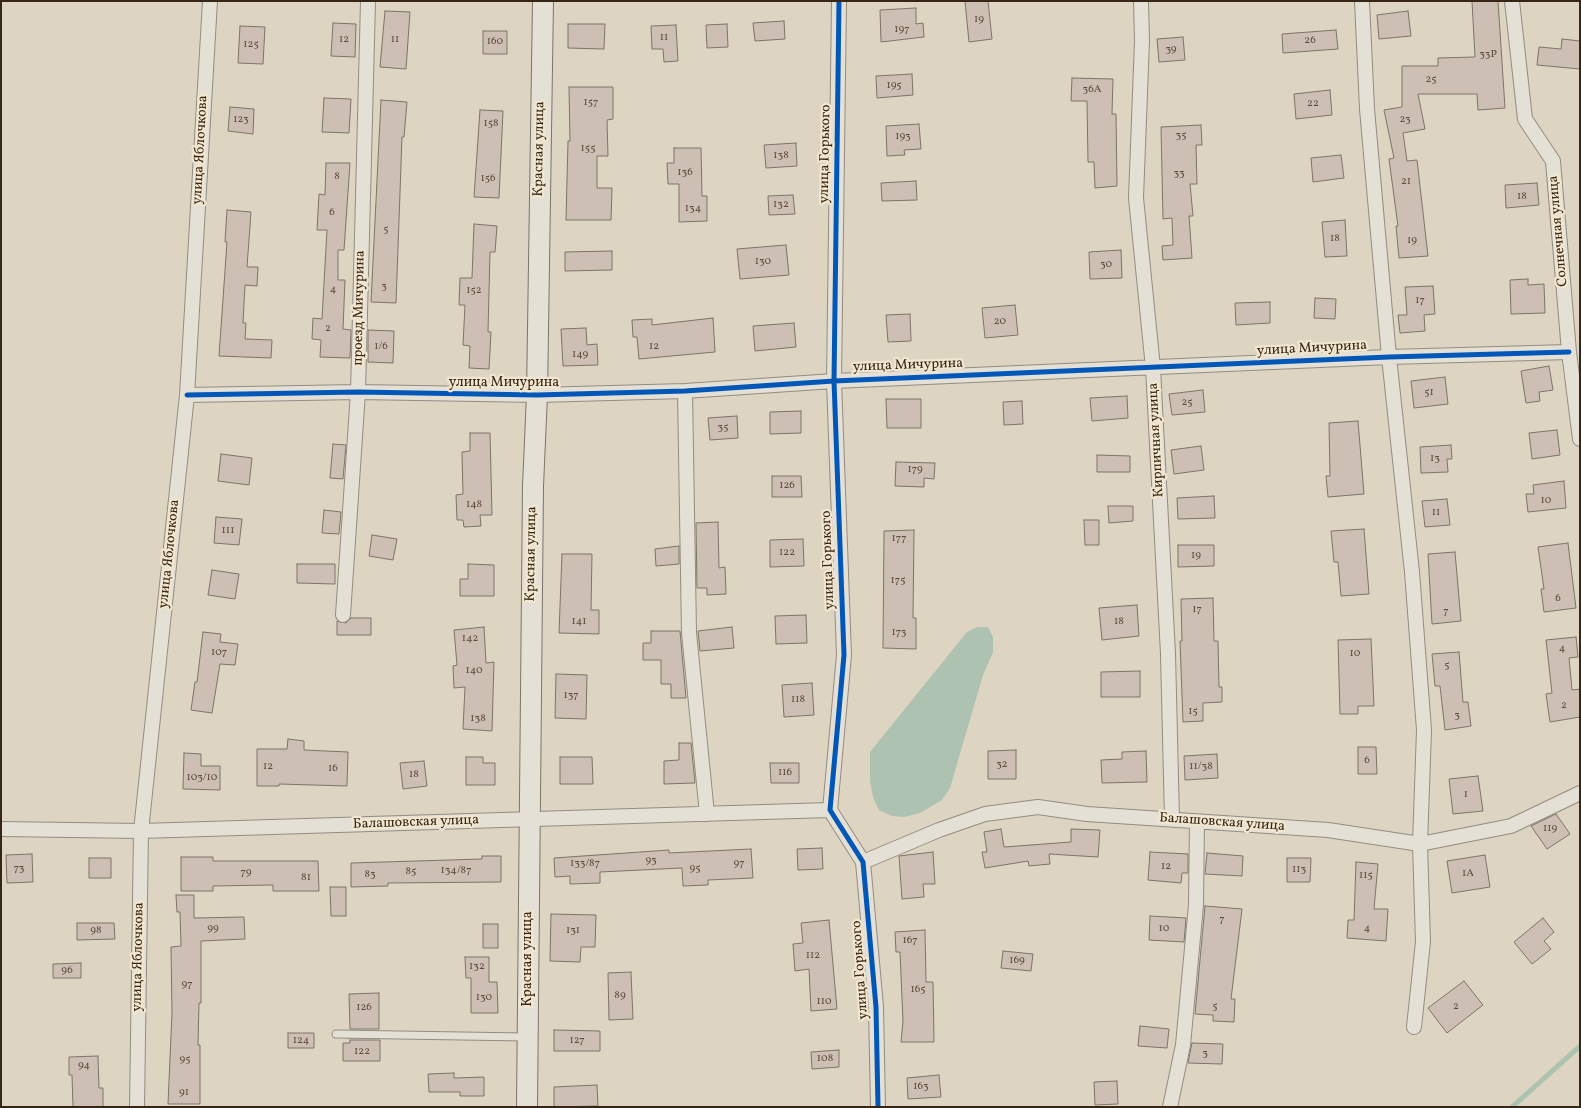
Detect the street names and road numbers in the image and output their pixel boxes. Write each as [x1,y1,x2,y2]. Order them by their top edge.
street label: улица Яблочкова [190,95,212,205]
street label: Красная улица [531,101,549,197]
street label: улица Горького [817,104,835,204]
street label: Солнечная улица [1546,175,1572,287]
street label: проезд Мичурина [351,250,369,366]
street label: улица Мичурина [1256,338,1368,360]
street label: улица Мичурина [853,356,963,376]
street label: улица Мичурина [449,375,559,391]
street label: Кирпичная улица [1146,382,1168,498]
street label: улица Яблочкова [156,499,184,609]
street label: Красная улица [523,506,541,602]
street label: улица Горького [819,510,839,610]
street label: Балашовская улица [1158,810,1286,836]
street label: Балашовская улица [353,812,479,834]
street label: улица Яблочкова [130,902,148,1012]
street label: Красная улица [520,911,536,1007]
street label: улица Горького [849,920,873,1020]

